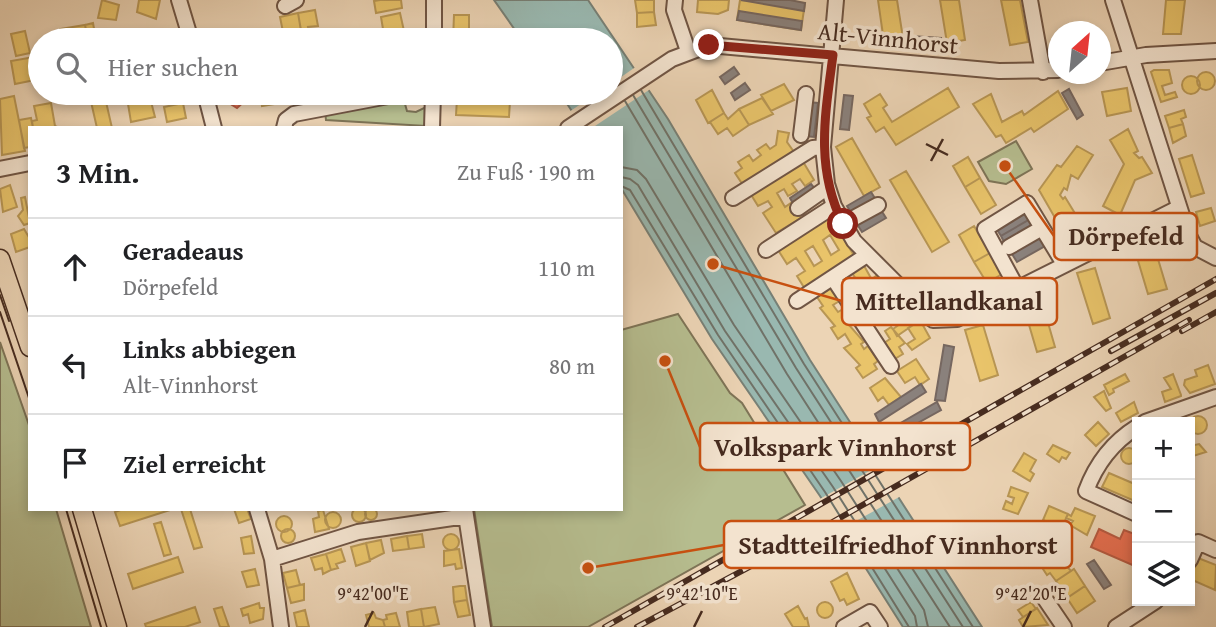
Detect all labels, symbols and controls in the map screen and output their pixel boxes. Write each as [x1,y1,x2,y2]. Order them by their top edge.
street label: Alt-Vinnhorst [816,13,960,63]
north arrow [1048,21,1111,84]
search box [28,28,623,105]
route end [693,29,724,60]
text: Hier suchen [108,47,238,86]
icon: search [52,48,90,86]
text: 3 Min. [56,150,139,194]
text: Zu Fuß · 190 m [457,155,595,188]
route start [827,208,858,239]
callout: Dörpefeld [1054,213,1197,260]
text: Dörpefeld [1068,216,1184,255]
text: Geradeaus [123,231,244,270]
icon: ahead [56,248,94,286]
text: 110 m [538,251,595,284]
text: Dörpefeld [123,270,218,303]
callout: Mittellandkanal [842,278,1057,325]
text: Mittellandkanal [855,281,1043,320]
text: Links abbiegen [123,329,296,368]
icon: left [56,346,94,384]
text: 80 m [549,349,595,382]
text: Alt-Vinnhorst [123,368,258,401]
map controls [1132,417,1195,606]
button: + [1132,417,1195,480]
callout: Volkspark Vinnhorst [700,423,970,470]
text: Volkspark Vinnhorst [714,427,956,466]
icon: arrive [56,444,94,482]
text: Ziel erreicht [123,444,266,483]
button: − [1132,480,1195,543]
callout: Stadtteilfriedhof Vinnhorst [724,521,1072,568]
text: Stadtteilfriedhof Vinnhorst [738,525,1058,564]
button: layers [1132,543,1195,606]
text: 9°42'00"E [337,580,409,607]
text: 9°42'10"E [666,580,738,607]
text: 9°42'20"E [995,580,1067,607]

